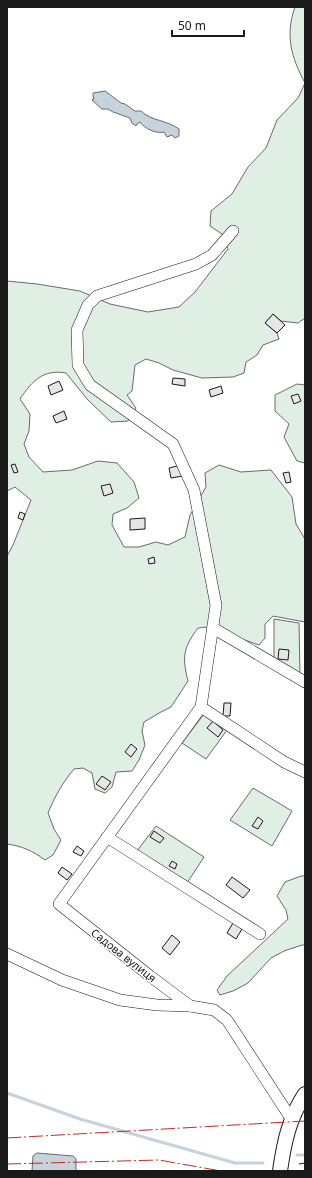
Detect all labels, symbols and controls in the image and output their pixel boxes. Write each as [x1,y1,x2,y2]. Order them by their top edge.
scale bar [172,12,244,38]
text: 50 m [178,17,206,34]
street label: Садова вулиця [88,925,160,985]

